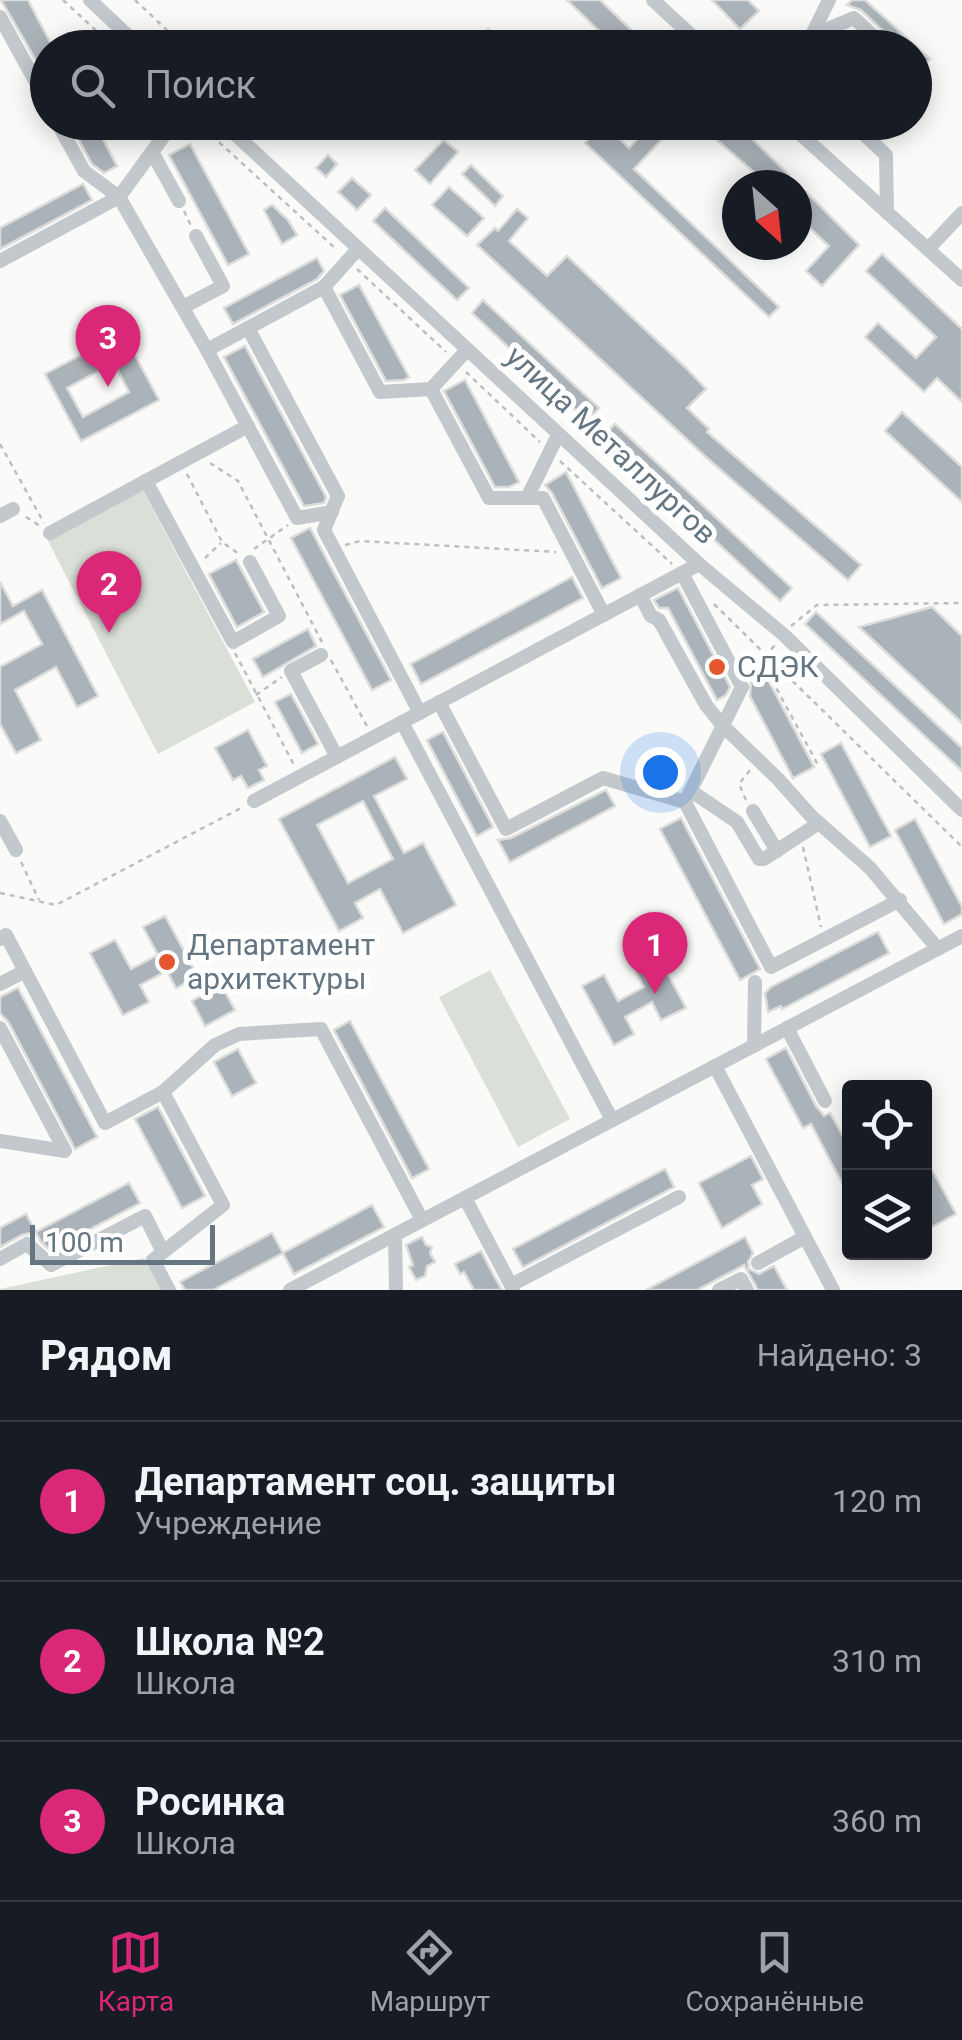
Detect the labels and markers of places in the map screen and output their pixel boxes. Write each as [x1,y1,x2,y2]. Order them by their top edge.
pin: 3 [76,304,140,387]
pin: 2 [76,550,142,633]
place label: СДЭК [737,649,819,684]
marker: СДЭК [706,656,728,678]
pin: 1 [622,912,688,994]
place label: Департамент архитектуры [187,927,375,996]
marker: Департамент архитектуры [156,951,178,973]

